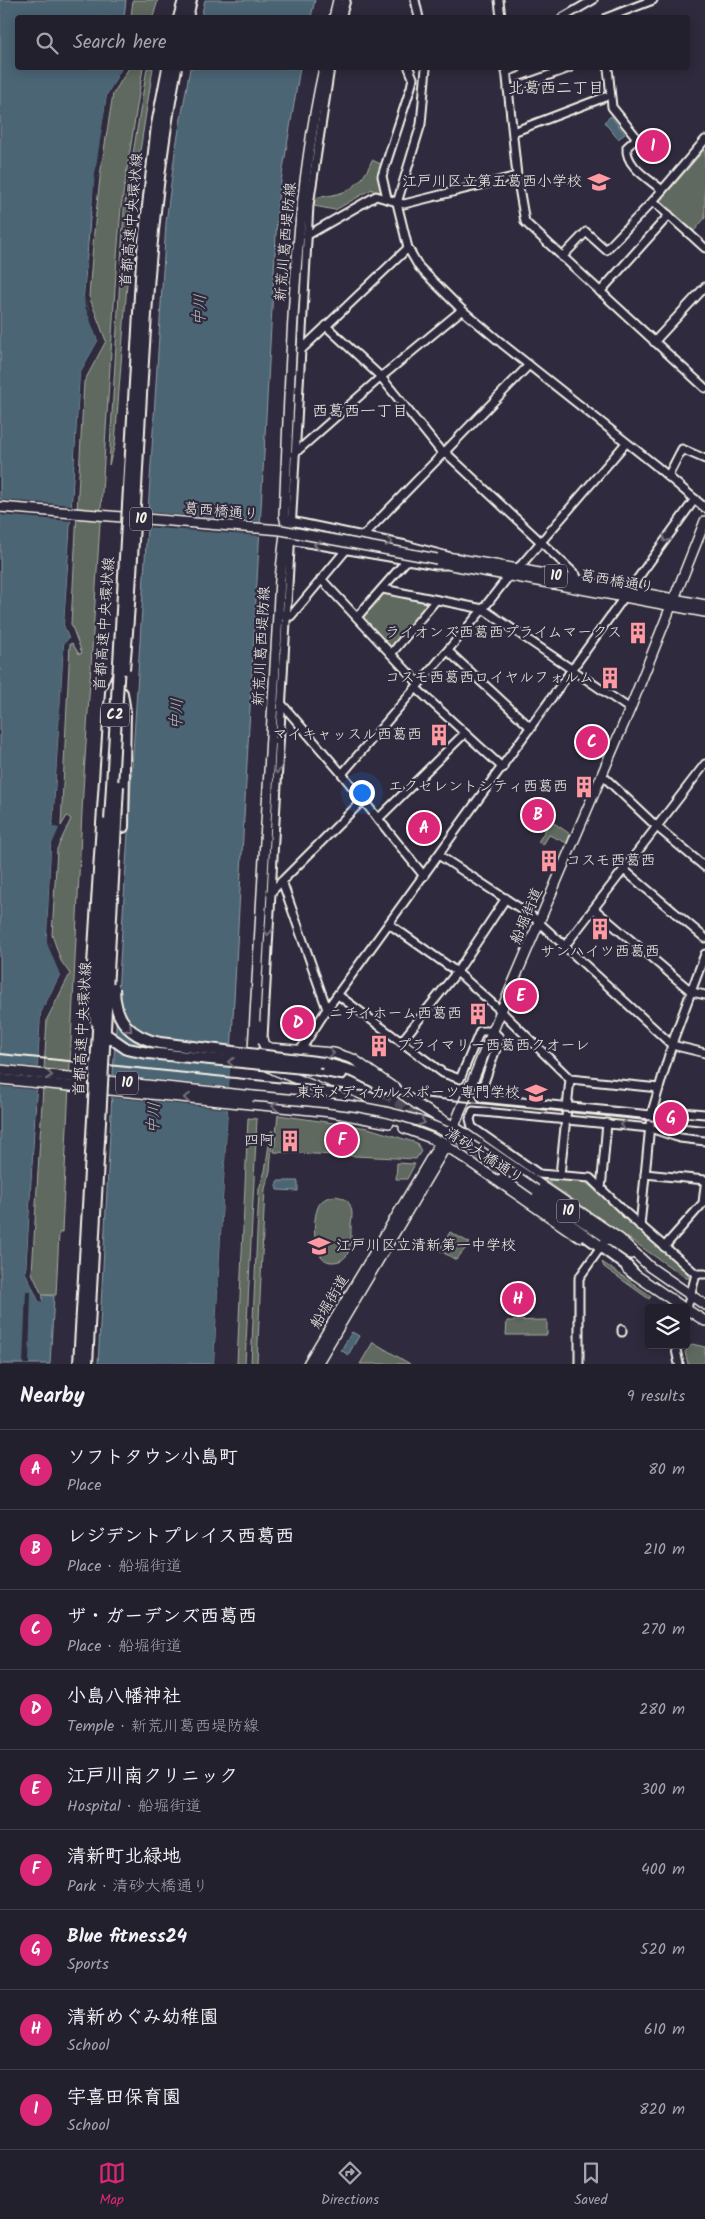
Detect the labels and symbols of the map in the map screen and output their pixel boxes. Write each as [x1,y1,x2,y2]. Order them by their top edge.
district label: 北葛西二丁目 [508,76,604,101]
pin: I [637,127,669,165]
street label: 首都高速中央環状線 [114,152,150,288]
school or university icon: 江戸川区立第五葛西小学校 [586,169,612,195]
place label: 江戸川区立第五葛西小学校 [402,170,582,194]
street label: 新荒川葛西堤防線 [269,181,303,303]
water label: 中川 [187,293,213,327]
district label: 西葛西一丁目 [312,399,408,424]
street label: 葛西橋通り [183,497,259,527]
road number: 10 [130,508,152,530]
one-way arrow [663,533,672,542]
one-way arrow [385,536,394,547]
one-way arrow [312,541,321,551]
street label: 首都高速中央環状線 [88,556,122,692]
road number: 10 [545,564,567,588]
street label: 葛西橋通り [578,564,656,600]
street label: 新荒川葛西堤防線 [247,585,277,707]
building icon: ライオンズ西葛西プライムマークス [625,620,651,646]
place label: ライオンズ西葛西プライムマークス [385,621,622,645]
building icon: コスモ西葛西ロイヤルフォルム [597,665,623,691]
place label: コスモ西葛西ロイヤルフォルム [385,666,594,690]
water label: 中川 [164,697,190,731]
road number: C2 [101,704,129,726]
building icon: マイキャッスル西葛西 [426,722,452,748]
place label: マイキャッスル西葛西 [273,723,422,747]
pin: C [576,723,608,761]
one-way arrow [271,766,282,774]
building icon: エクセレントシティ西葛西 [571,774,597,800]
place label: エクセレントシティ西葛西 [388,775,568,799]
your location [349,780,375,806]
pin: B [522,796,554,834]
pin: A [408,809,440,847]
building icon: コスモ西葛西 [536,848,562,874]
place label: コスモ西葛西 [566,849,655,873]
street label: 船堀街道 [504,884,550,948]
building icon: サンハイツ西葛西 [587,916,613,942]
one-way arrow [263,928,274,936]
place label: サンハイツ西葛西 [540,940,660,964]
street label: 首都高速中央環状線 [67,961,99,1097]
pin: E [505,977,537,1015]
building icon: ニチイホーム西葛西 [465,1001,491,1027]
place label: ニチイホーム西葛西 [328,1002,462,1026]
pin: D [282,1004,314,1042]
one-way arrow [123,1023,132,1032]
building icon: プライマリー西葛西クオーレ [366,1033,392,1059]
place label: プライマリー西葛西クオーレ [396,1034,590,1058]
one-way arrow [327,1047,335,1058]
one-way arrow [226,1057,234,1068]
one-way arrow [45,1069,53,1080]
road number: 10 [116,1072,138,1094]
school or university icon: 東京メディカルスポーツ専門学校 [523,1080,549,1106]
place label: 東京メディカルスポーツ専門学校 [296,1081,520,1105]
one-way arrow [182,1093,190,1104]
pin: G [655,1099,687,1137]
water label: 中川 [141,1101,167,1135]
one-way arrow [271,1101,279,1112]
one-way arrow [417,1116,426,1126]
one-way arrow [619,1120,627,1131]
pin: F [326,1121,358,1159]
street label: 清砂大橋通り [440,1121,528,1191]
building icon: 四阿 [277,1128,303,1154]
place label: 四阿 [244,1129,274,1153]
road number: 10 [557,1200,579,1222]
school or university icon: 江戸川区立清新第一中学校 [306,1233,332,1259]
place label: 江戸川区立清新第一中学校 [336,1234,516,1258]
street label: 船堀街道 [304,1270,356,1334]
pin: H [502,1280,534,1318]

